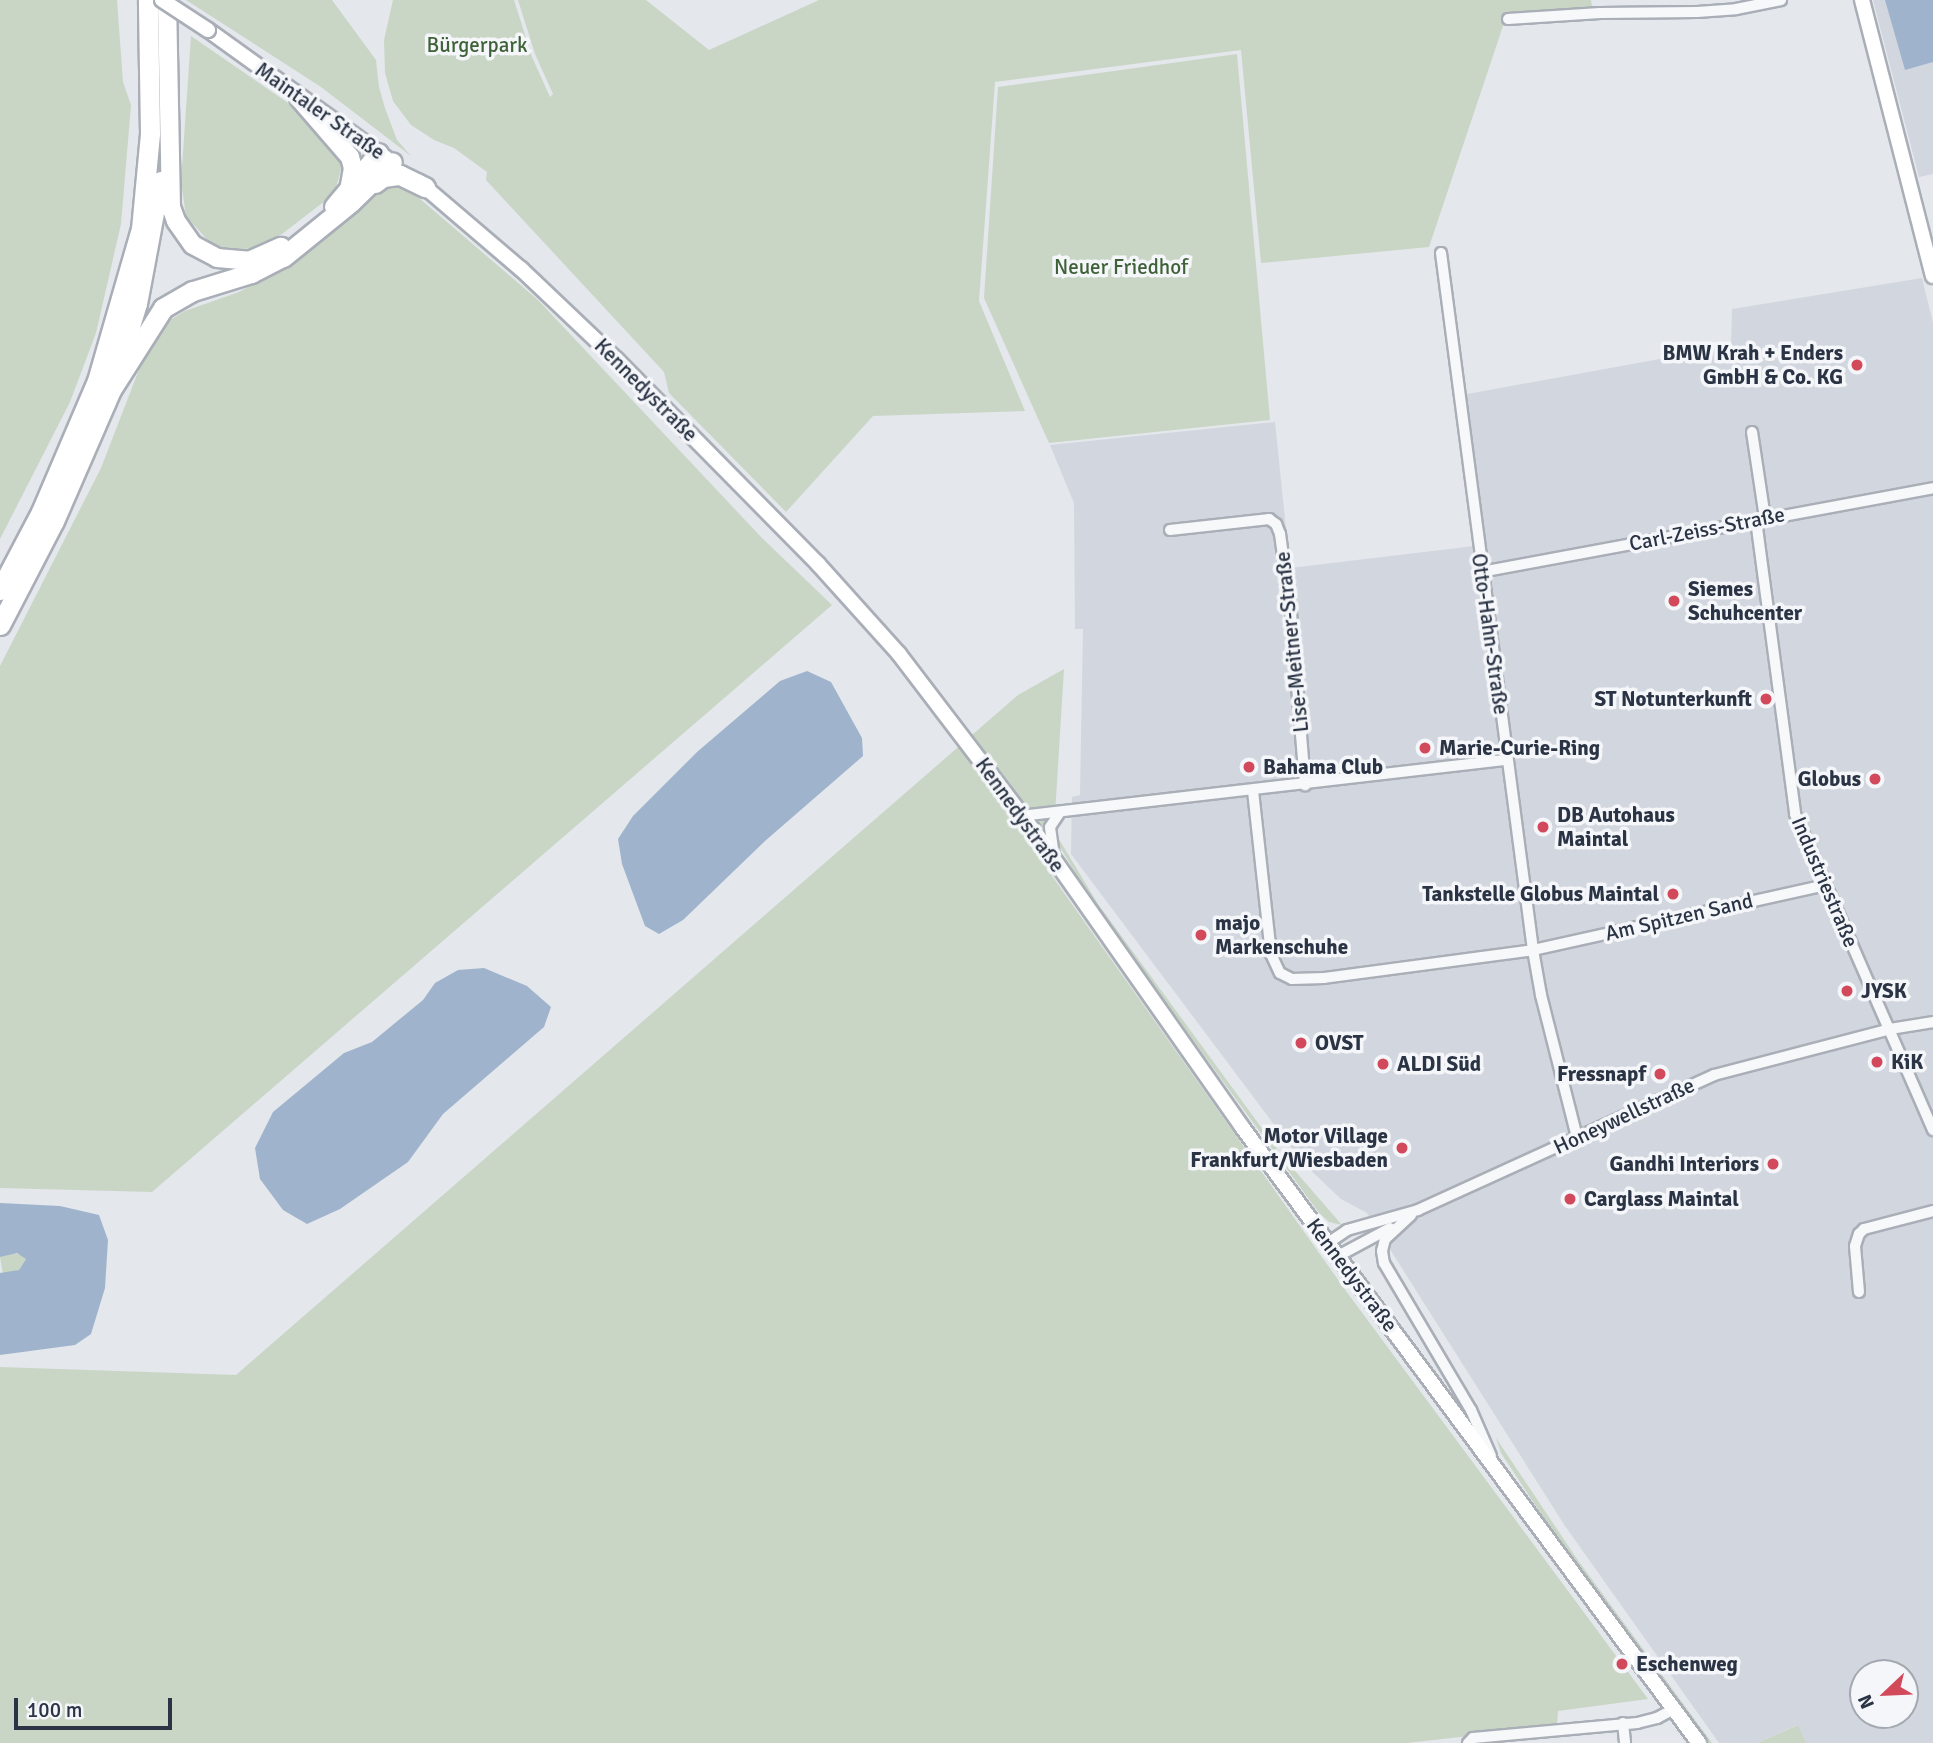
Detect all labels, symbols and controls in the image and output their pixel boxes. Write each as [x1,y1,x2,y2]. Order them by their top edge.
park label: Bürgerpark [426,32,528,58]
street label: Maintaler Straße [250,57,390,165]
park label: Neuer Friedhof [1054,254,1188,280]
street label: Kennedystraße [589,333,703,447]
place label: BMW Krah + Enders GmbH & Co. KG [1662,340,1843,390]
marker: BMW Krah + Enders GmbH & Co. KG [1849,357,1865,373]
street label: Carl-Zeiss-Straße [1627,502,1787,556]
street label: Lise-Meitner-Straße [1270,550,1314,734]
street label: Otto-Hahn-Straße [1466,552,1514,716]
place label: Siemes Schuhcenter [1688,576,1802,626]
marker: Siemes Schuhcenter [1666,593,1682,609]
place label: ST Notunterkunft [1594,686,1752,712]
marker: ST Notunterkunft [1758,691,1774,707]
place label: Marie-Curie-Ring [1439,735,1600,761]
marker: Marie-Curie-Ring [1417,740,1433,756]
street label: Kennedystraße [970,753,1070,877]
place label: Bahama Club [1263,754,1383,780]
marker: Bahama Club [1241,759,1257,775]
place label: Globus [1798,766,1861,792]
marker: Globus [1867,771,1883,787]
place label: DB Autohaus Maintal [1557,802,1675,852]
street label: Industriestraße [1786,813,1864,951]
marker: DB Autohaus Maintal [1535,819,1551,835]
place label: Tankstelle Globus Maintal [1422,881,1659,907]
marker: Tankstelle Globus Maintal [1665,886,1681,902]
street label: Am Spitzen Sand [1603,888,1755,946]
place label: majo Markenschuhe [1215,910,1348,960]
marker: majo Markenschuhe [1193,927,1209,943]
place label: JYSK [1861,978,1907,1004]
marker: JYSK [1839,983,1855,999]
place label: OVST [1315,1030,1363,1056]
marker: OVST [1293,1035,1309,1051]
place label: KiK [1891,1049,1923,1075]
place label: ALDI Süd [1397,1051,1481,1077]
marker: KiK [1869,1054,1885,1070]
marker: ALDI Süd [1375,1056,1391,1072]
place label: Fressnapf [1557,1061,1646,1087]
marker: Fressnapf [1652,1066,1668,1082]
street label: Honeywellstraße [1550,1072,1698,1160]
place label: Motor Village Frankfurt/Wiesbaden [1190,1123,1388,1173]
marker: Motor Village Frankfurt/Wiesbaden [1394,1140,1410,1156]
place label: Gandhi Interiors [1610,1151,1759,1177]
marker: Gandhi Interiors [1765,1156,1781,1172]
place label: Carglass Maintal [1584,1186,1739,1212]
marker: Carglass Maintal [1562,1191,1578,1207]
street label: Kennedystraße [1301,1213,1403,1337]
place label: Eschenweg [1636,1651,1738,1677]
marker: Eschenweg [1614,1656,1630,1672]
north arrow [1849,1659,1919,1729]
scale bar [18,1684,175,1728]
text: N [1853,1691,1880,1712]
text: 100 m [27,1697,82,1723]

